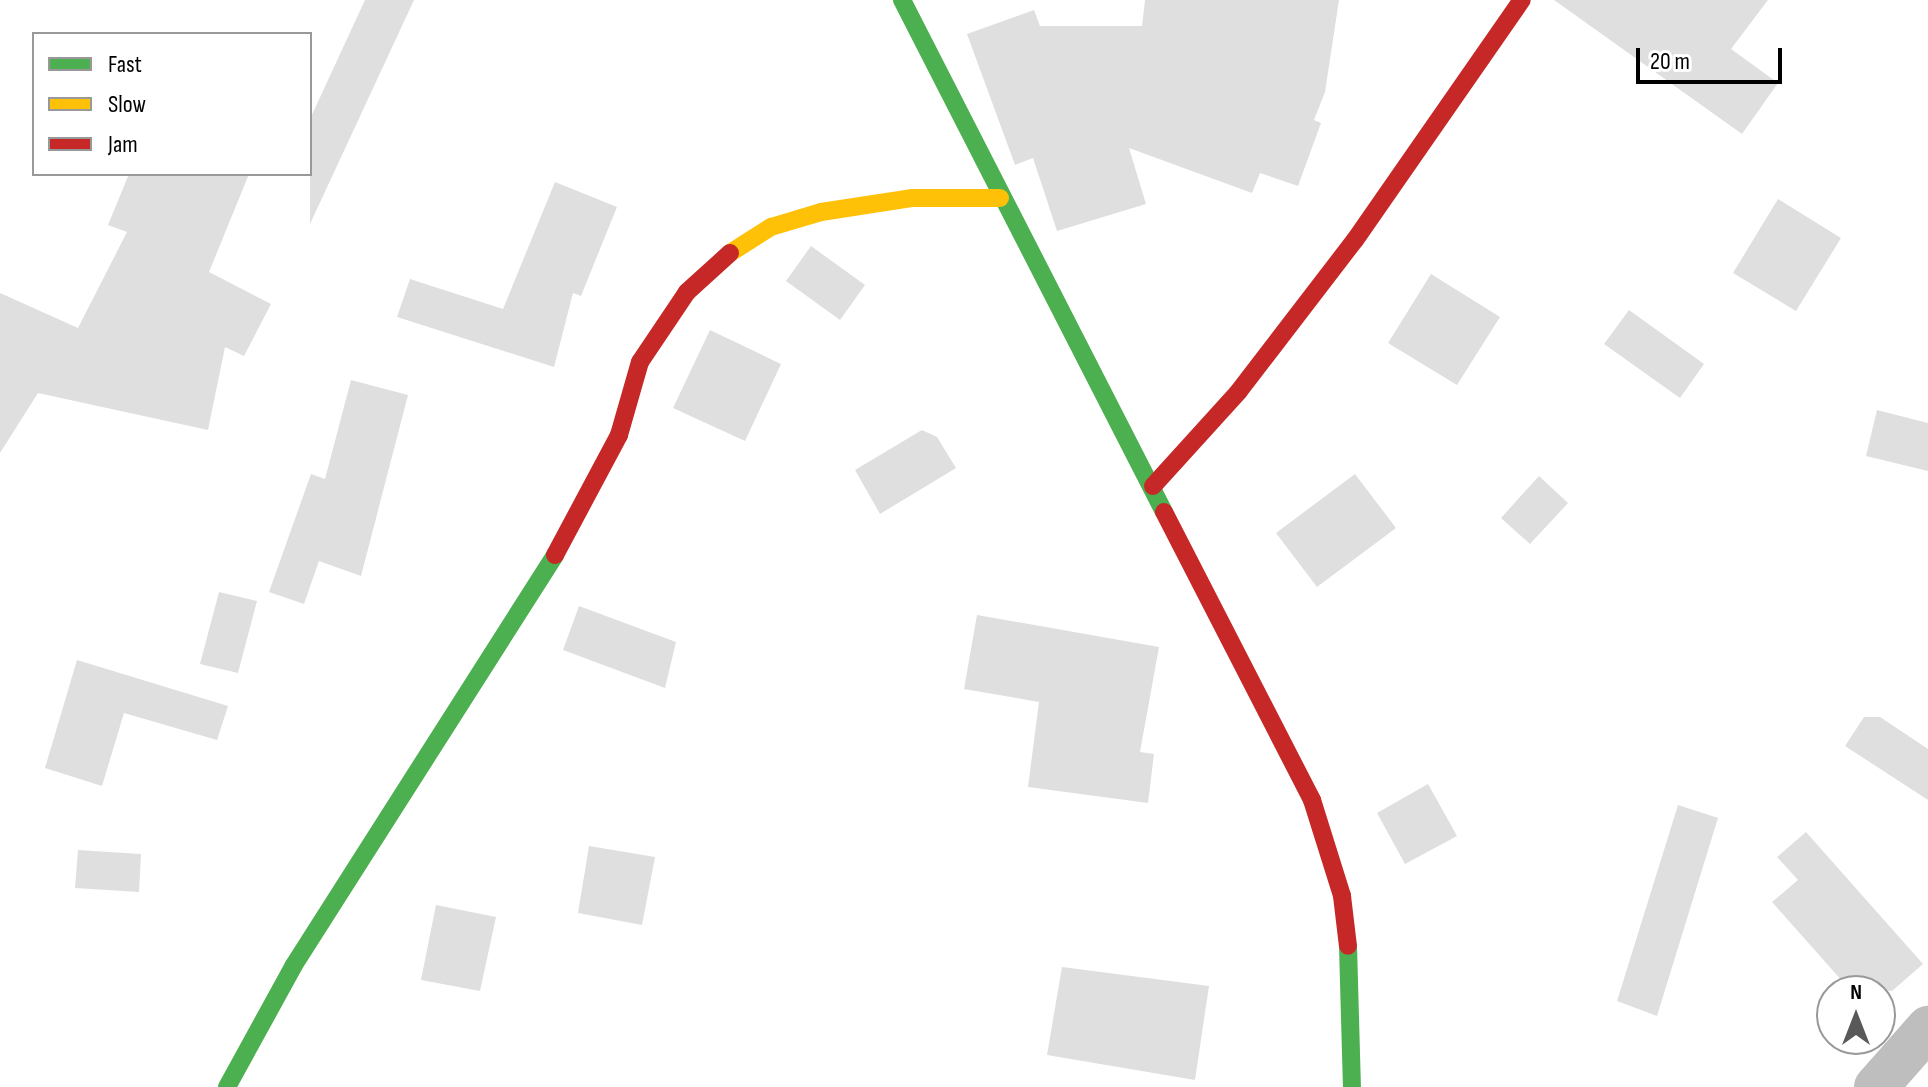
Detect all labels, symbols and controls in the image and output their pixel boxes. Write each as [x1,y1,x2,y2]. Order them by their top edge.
legend [32,32,312,176]
scale bar [1640,32,1786,82]
text: 20 m [1650,47,1690,76]
text: Fast [108,50,142,79]
text: Slow [108,90,146,119]
text: Jam [108,130,138,159]
north arrow [1816,975,1896,1055]
text: N [1850,979,1862,1006]

